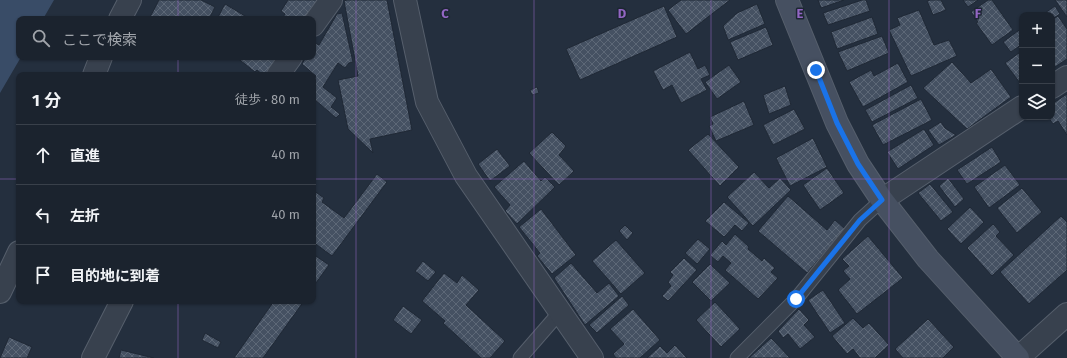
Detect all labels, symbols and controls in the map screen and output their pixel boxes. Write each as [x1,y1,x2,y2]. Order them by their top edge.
text: C [441,6,449,21]
text: D [618,6,627,21]
text: E [797,6,804,21]
text: F [975,6,982,21]
map controls [1019,12,1055,120]
button: + [1019,12,1055,48]
search box [16,16,316,60]
icon: search [30,27,52,49]
text: ここで検索 [62,31,137,49]
button: − [1019,48,1055,84]
route end [807,61,825,79]
button: layers [1019,84,1055,120]
text: 1 分 [32,90,61,111]
text: 徒歩 · 80 m [235,92,300,107]
icon: ahead [32,144,54,166]
text: 直進 [70,147,100,165]
text: 40 m [271,147,300,162]
icon: left [32,204,54,226]
text: 左折 [70,207,100,225]
text: 40 m [271,207,300,222]
icon: arrive [32,264,54,286]
text: 目的地に到着 [70,267,160,285]
route start [787,290,805,308]

